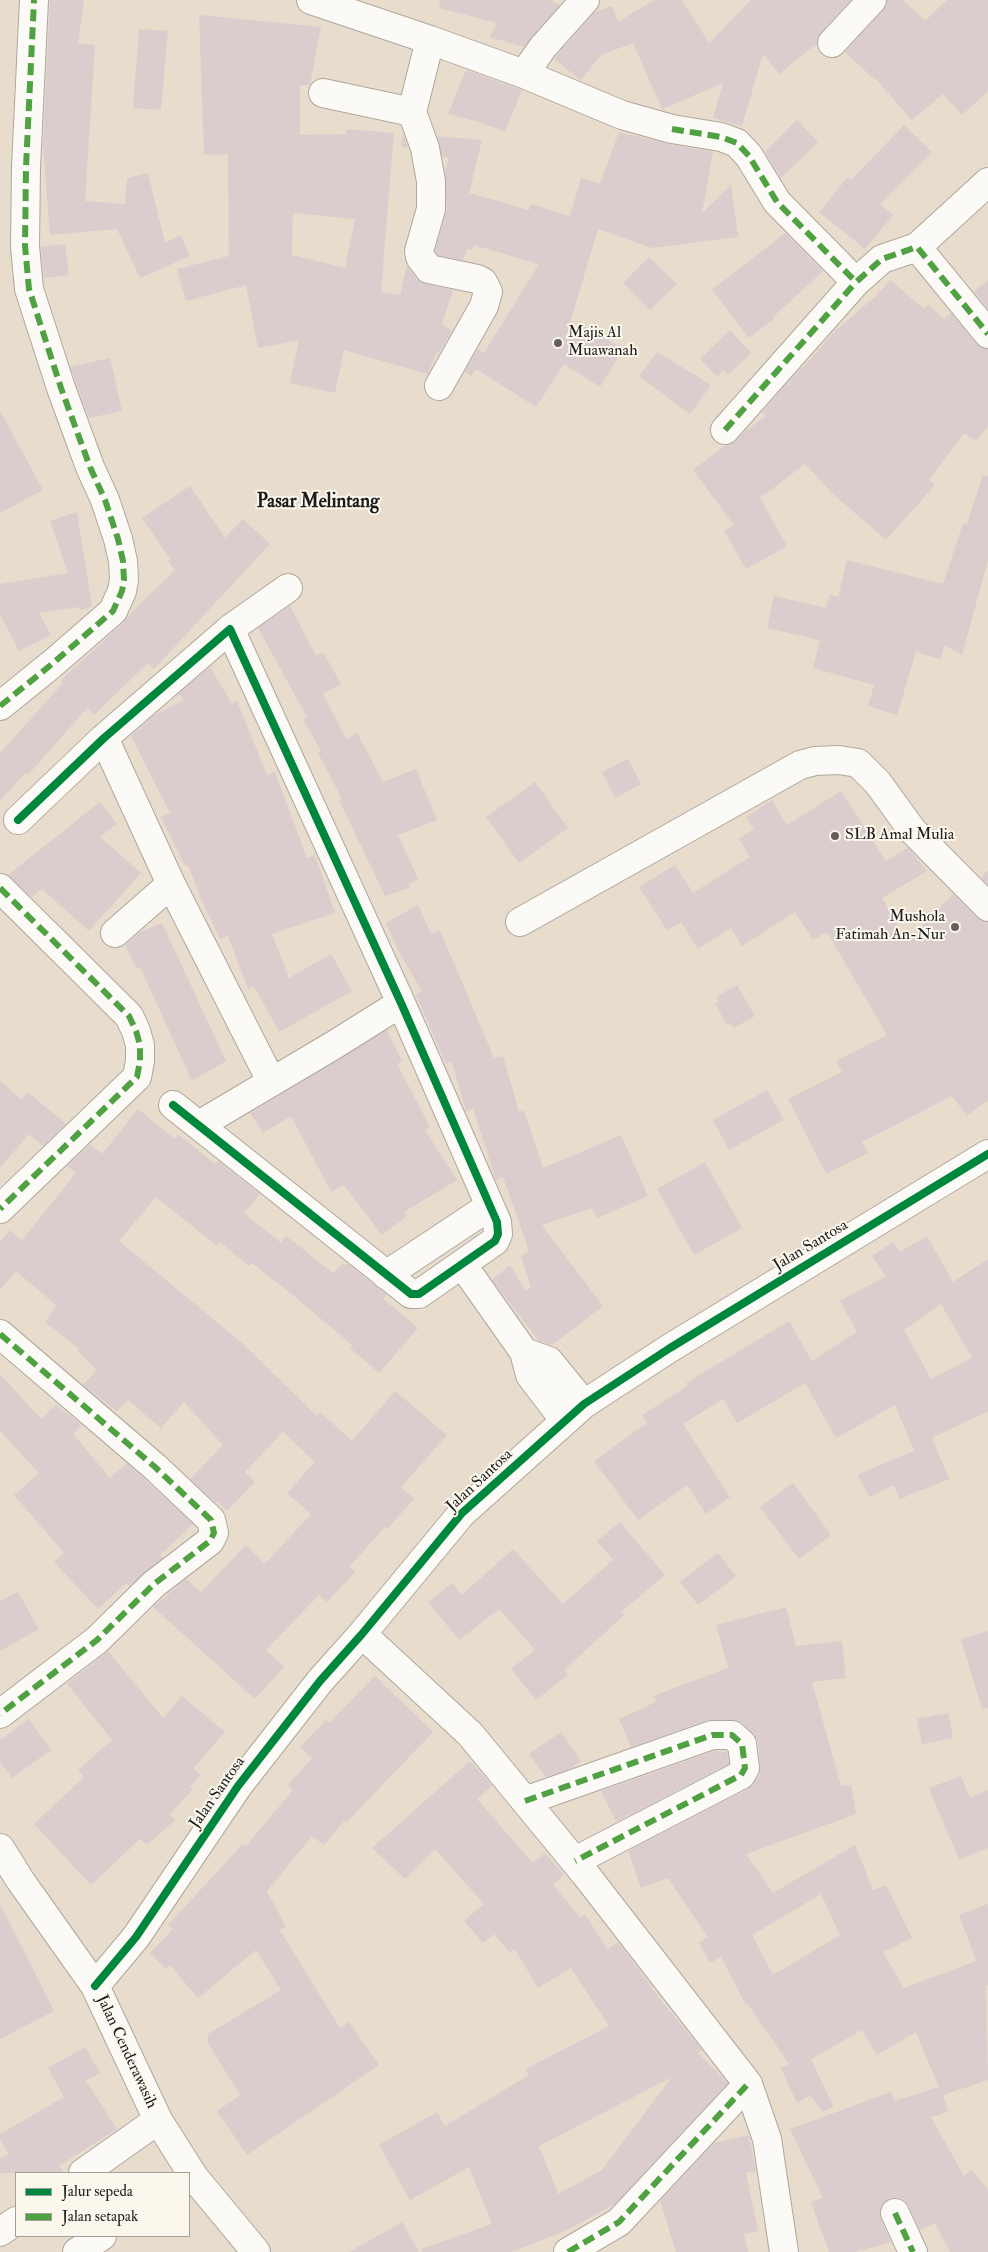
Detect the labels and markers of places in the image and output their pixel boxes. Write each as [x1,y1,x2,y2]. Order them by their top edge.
place label: Majis Al Muawanah [568,324,638,362]
marker: Majis Al Muawanah [552,337,564,349]
place label: SLB Amal Mulia [845,826,954,846]
marker: SLB Amal Mulia [829,830,841,842]
place label: Mushola Fatimah An-Nur [835,908,945,946]
marker: Mushola Fatimah An-Nur [949,921,961,933]

